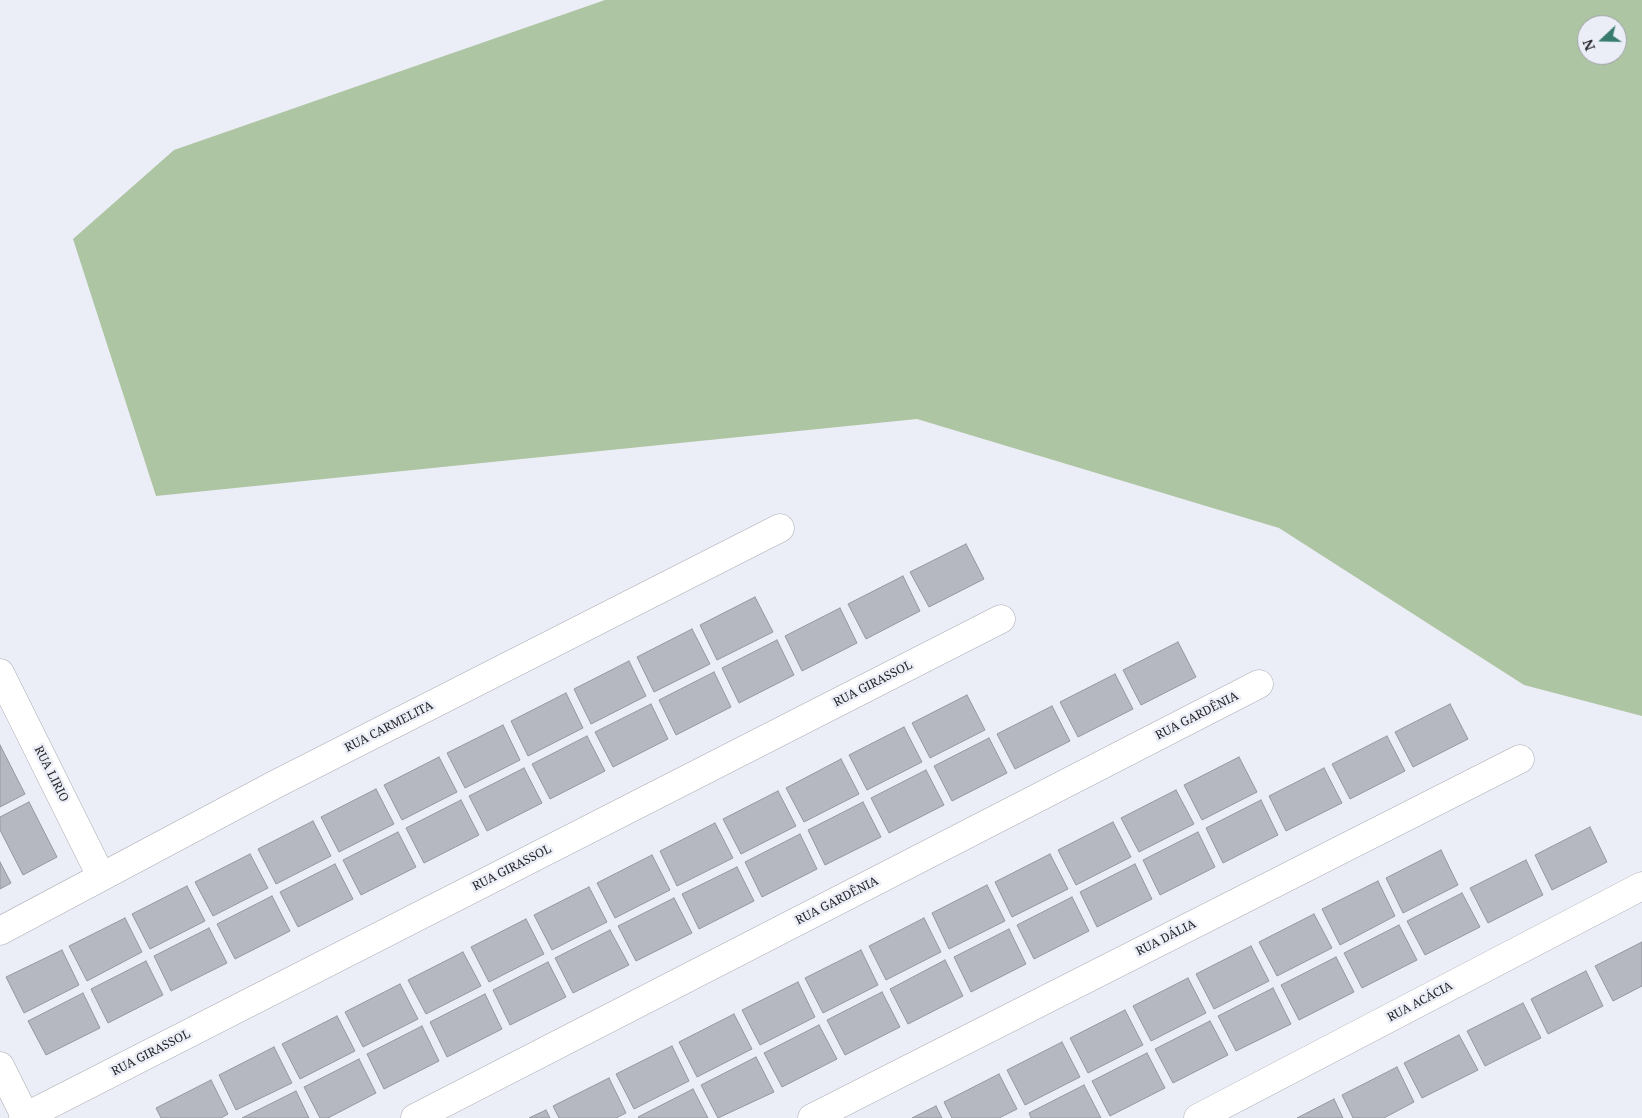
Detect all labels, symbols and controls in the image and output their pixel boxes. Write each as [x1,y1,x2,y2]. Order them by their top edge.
north arrow [1577,15,1627,65]
text: N [1578,37,1599,54]
street label: RUA GIRASSOL [831,658,915,710]
street label: RUA GARDÊNIA [1153,689,1241,743]
street label: RUA CARMELITA [342,699,436,755]
street label: RUA LIRIO [31,744,71,804]
street label: RUA GIRASSOL [470,842,554,894]
street label: RUA GARDÊNIA [793,874,881,928]
street label: RUA DÁLIA [1134,917,1198,959]
street label: RUA ACÁCIA [1385,979,1455,1025]
street label: RUA GIRASSOL [109,1027,193,1079]

